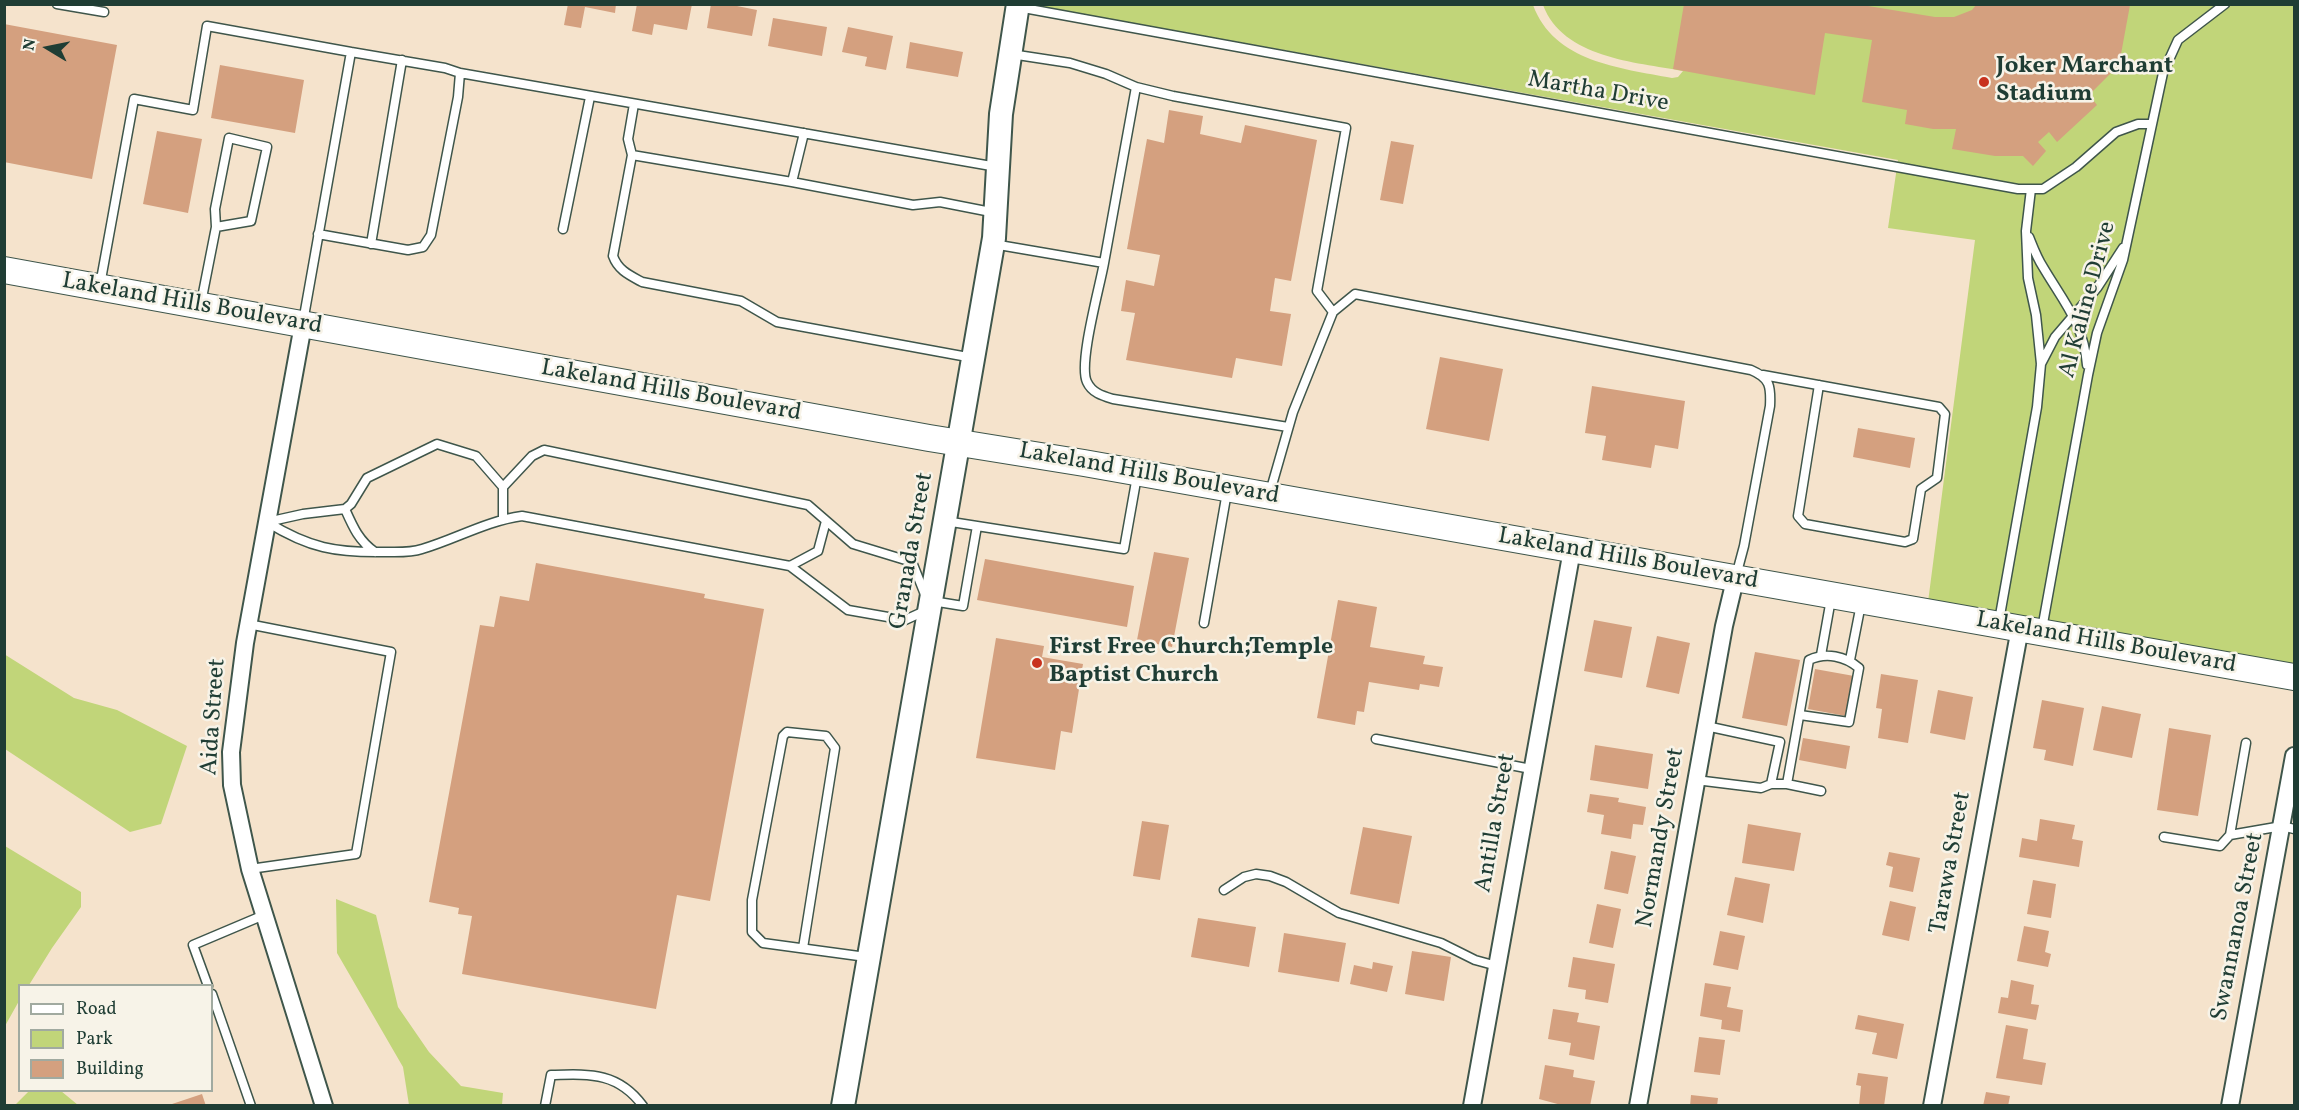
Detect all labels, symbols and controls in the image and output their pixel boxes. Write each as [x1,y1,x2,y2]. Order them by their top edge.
north arrow [18,18,78,78]
text: N [18,37,42,53]
place label: Joker Marchant Stadium [1996,54,2173,110]
street label: Martha Drive [1525,66,1671,120]
marker: Joker Marchant Stadium [1977,75,1991,89]
street label: Al Kaline Drive [2054,219,2124,381]
street label: Lakeland Hills Boulevard [60,268,324,342]
street label: Lakeland Hills Boulevard [539,355,803,429]
street label: Lakeland Hills Boulevard [1017,438,1281,512]
street label: Granada Street [885,470,941,632]
street label: Lakeland Hills Boulevard [1496,523,1760,597]
street label: Lakeland Hills Boulevard [1974,607,2238,681]
place label: First Free Church;Temple Baptist Church [1049,635,1333,691]
marker: First Free Church;Temple Baptist Church [1030,656,1044,670]
street label: Aida Street [197,657,233,777]
street label: Normandy Street [1632,746,1692,930]
street label: Antilla Street [1471,751,1523,895]
street label: Tarawa Street [1925,790,1979,936]
street label: Swannanoa Street [2207,830,2271,1024]
legend [18,984,213,1092]
text: Road [76,997,117,1022]
text: Park [76,1027,113,1052]
text: Building [76,1057,144,1082]

